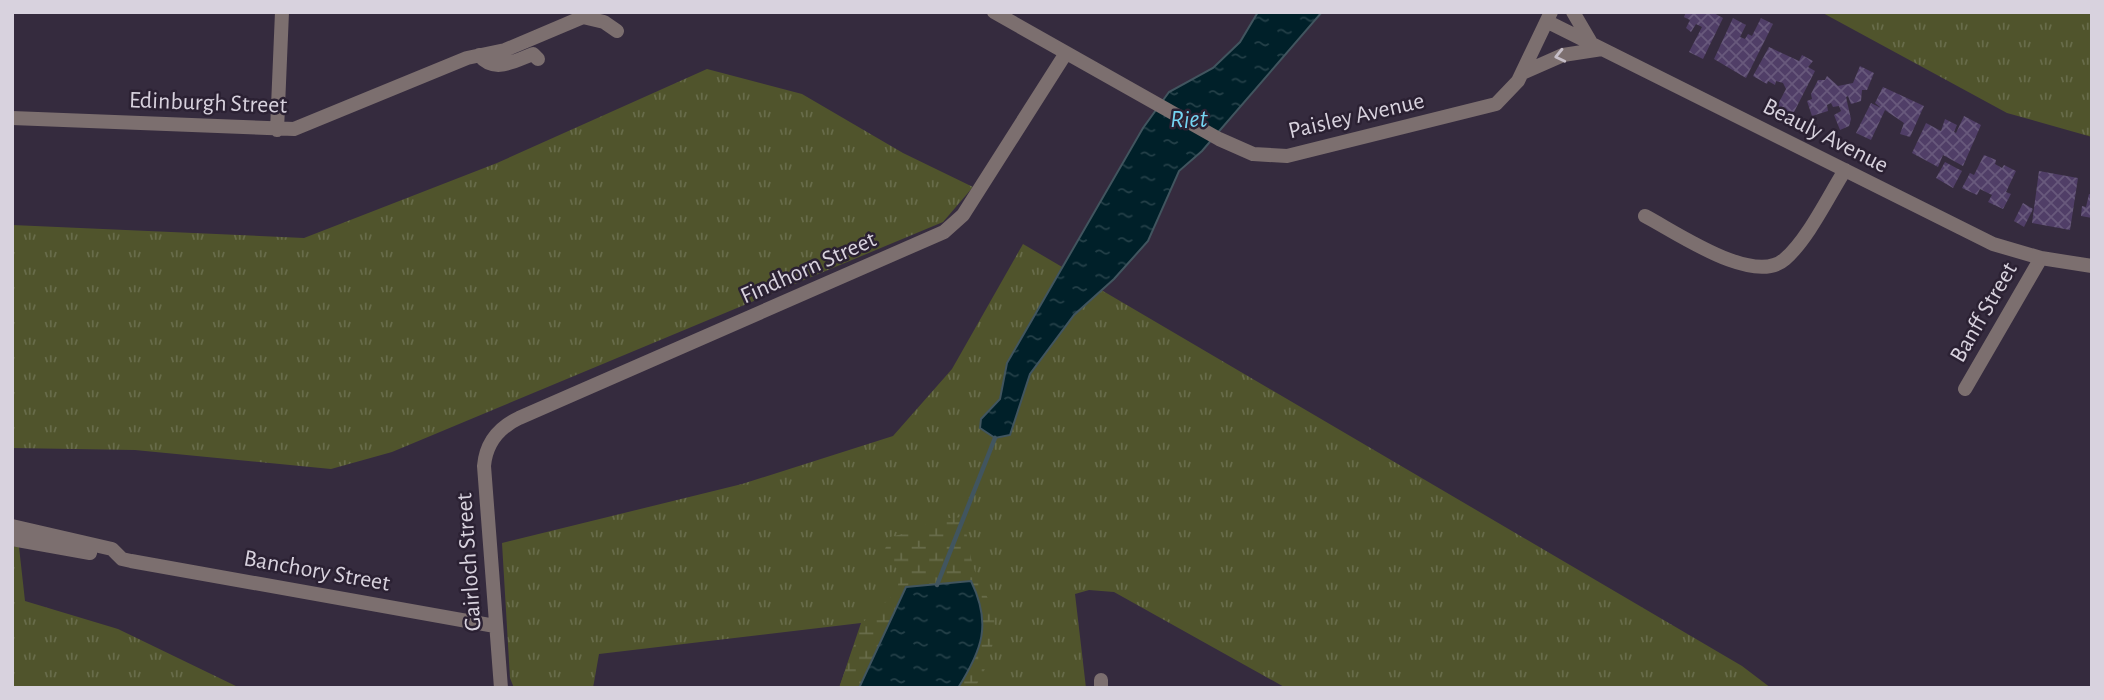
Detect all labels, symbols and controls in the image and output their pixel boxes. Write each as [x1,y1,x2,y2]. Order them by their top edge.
one-way arrow [1555,48,1567,63]
street label: Edinburgh Street [128,88,288,118]
street label: Paisley Avenue [1286,89,1427,143]
street label: Beauly Avenue [1759,94,1892,178]
water label: Riet [1170,106,1208,132]
street label: Findhorn Street [737,227,880,308]
street label: Banff Street [1946,258,2022,367]
street label: Gairloch Street [452,492,486,632]
street label: Banchory Street [242,546,392,596]

